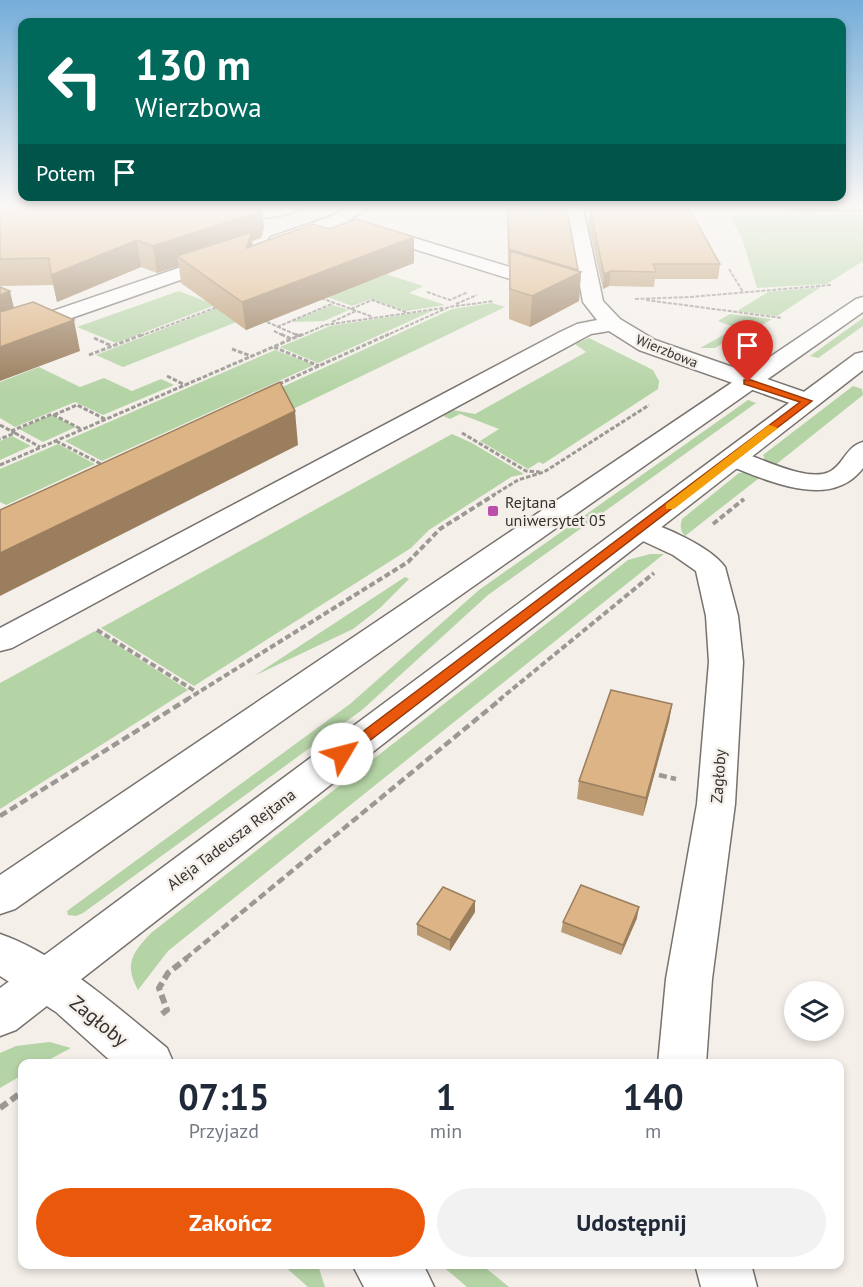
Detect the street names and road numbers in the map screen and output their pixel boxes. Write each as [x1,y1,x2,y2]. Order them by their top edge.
street label: Wierzbowa [633,330,701,372]
street label: Zagłoby [706,748,730,804]
street label: Aleja Tadeusza Rejtana [163,784,299,894]
street label: Zagłoby [65,990,134,1053]

